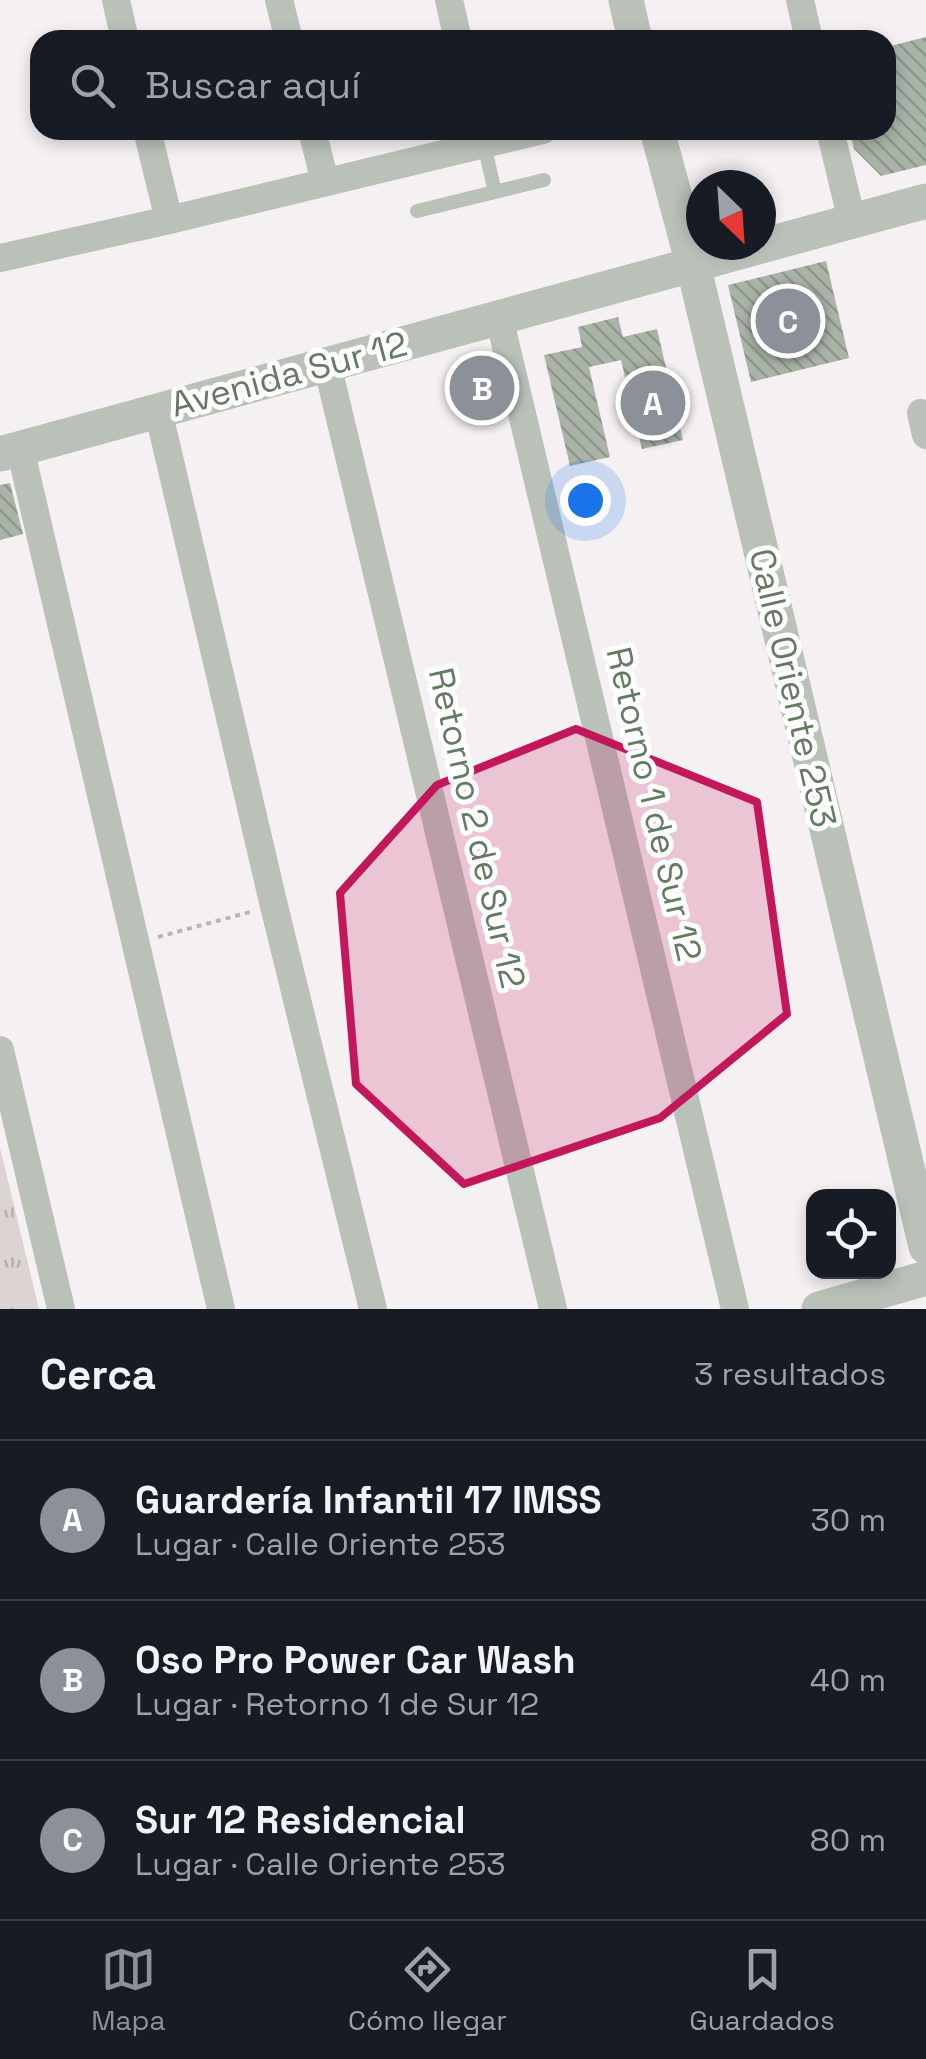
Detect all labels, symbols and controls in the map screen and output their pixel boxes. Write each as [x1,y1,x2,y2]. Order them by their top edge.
search box [30,30,896,140]
icon: search [65,58,120,113]
text: Buscar aquí [145,61,360,109]
north arrow [686,170,776,260]
pin: C [756,284,820,358]
street label: Avenida Sur 12 [166,321,412,427]
pin: B [450,350,514,426]
pin: A [620,366,686,440]
your location [560,475,611,526]
street label: Calle Oriente 253 [740,544,846,832]
street label: Retorno 1 de Sur 12 [596,643,712,965]
street label: Retorno 2 de Sur 12 [419,663,535,993]
map controls [806,1189,896,1279]
button: locate [806,1189,896,1279]
text: Cerca [40,1348,156,1401]
text: 3 resultados [694,1354,886,1394]
text: Guardería Infantil 17 IMSS [135,1476,602,1524]
text: A [62,1500,83,1540]
text: 30 m [810,1500,886,1540]
text: Lugar · Calle Oriente 253 [135,1524,506,1564]
text: Oso Pro Power Car Wash [135,1636,576,1684]
text: B [62,1660,83,1700]
text: 40 m [810,1660,886,1700]
text: Lugar · Retorno 1 de Sur 12 [135,1684,539,1724]
text: Sur 12 Residencial [135,1796,466,1844]
text: C [62,1820,83,1860]
text: 80 m [810,1820,886,1860]
text: Lugar · Calle Oriente 253 [135,1844,506,1884]
tab: Mapa [91,1942,166,2038]
tab: Cómo llegar [348,1942,507,2038]
tab: Guardados [689,1942,835,2038]

